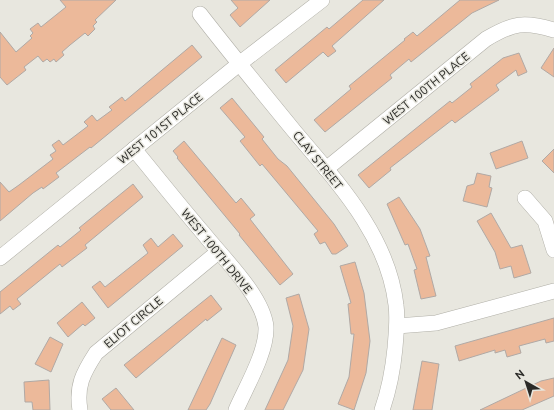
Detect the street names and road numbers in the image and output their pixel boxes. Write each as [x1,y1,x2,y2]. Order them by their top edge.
street label: WEST 100TH PLACE [380,49,472,127]
street label: WEST 101ST PLACE [115,90,205,166]
street label: CLAY STREET [291,128,346,192]
street label: WEST 100TH DRIVE [179,206,255,296]
street label: ELIOT CIRCLE [101,294,165,350]

